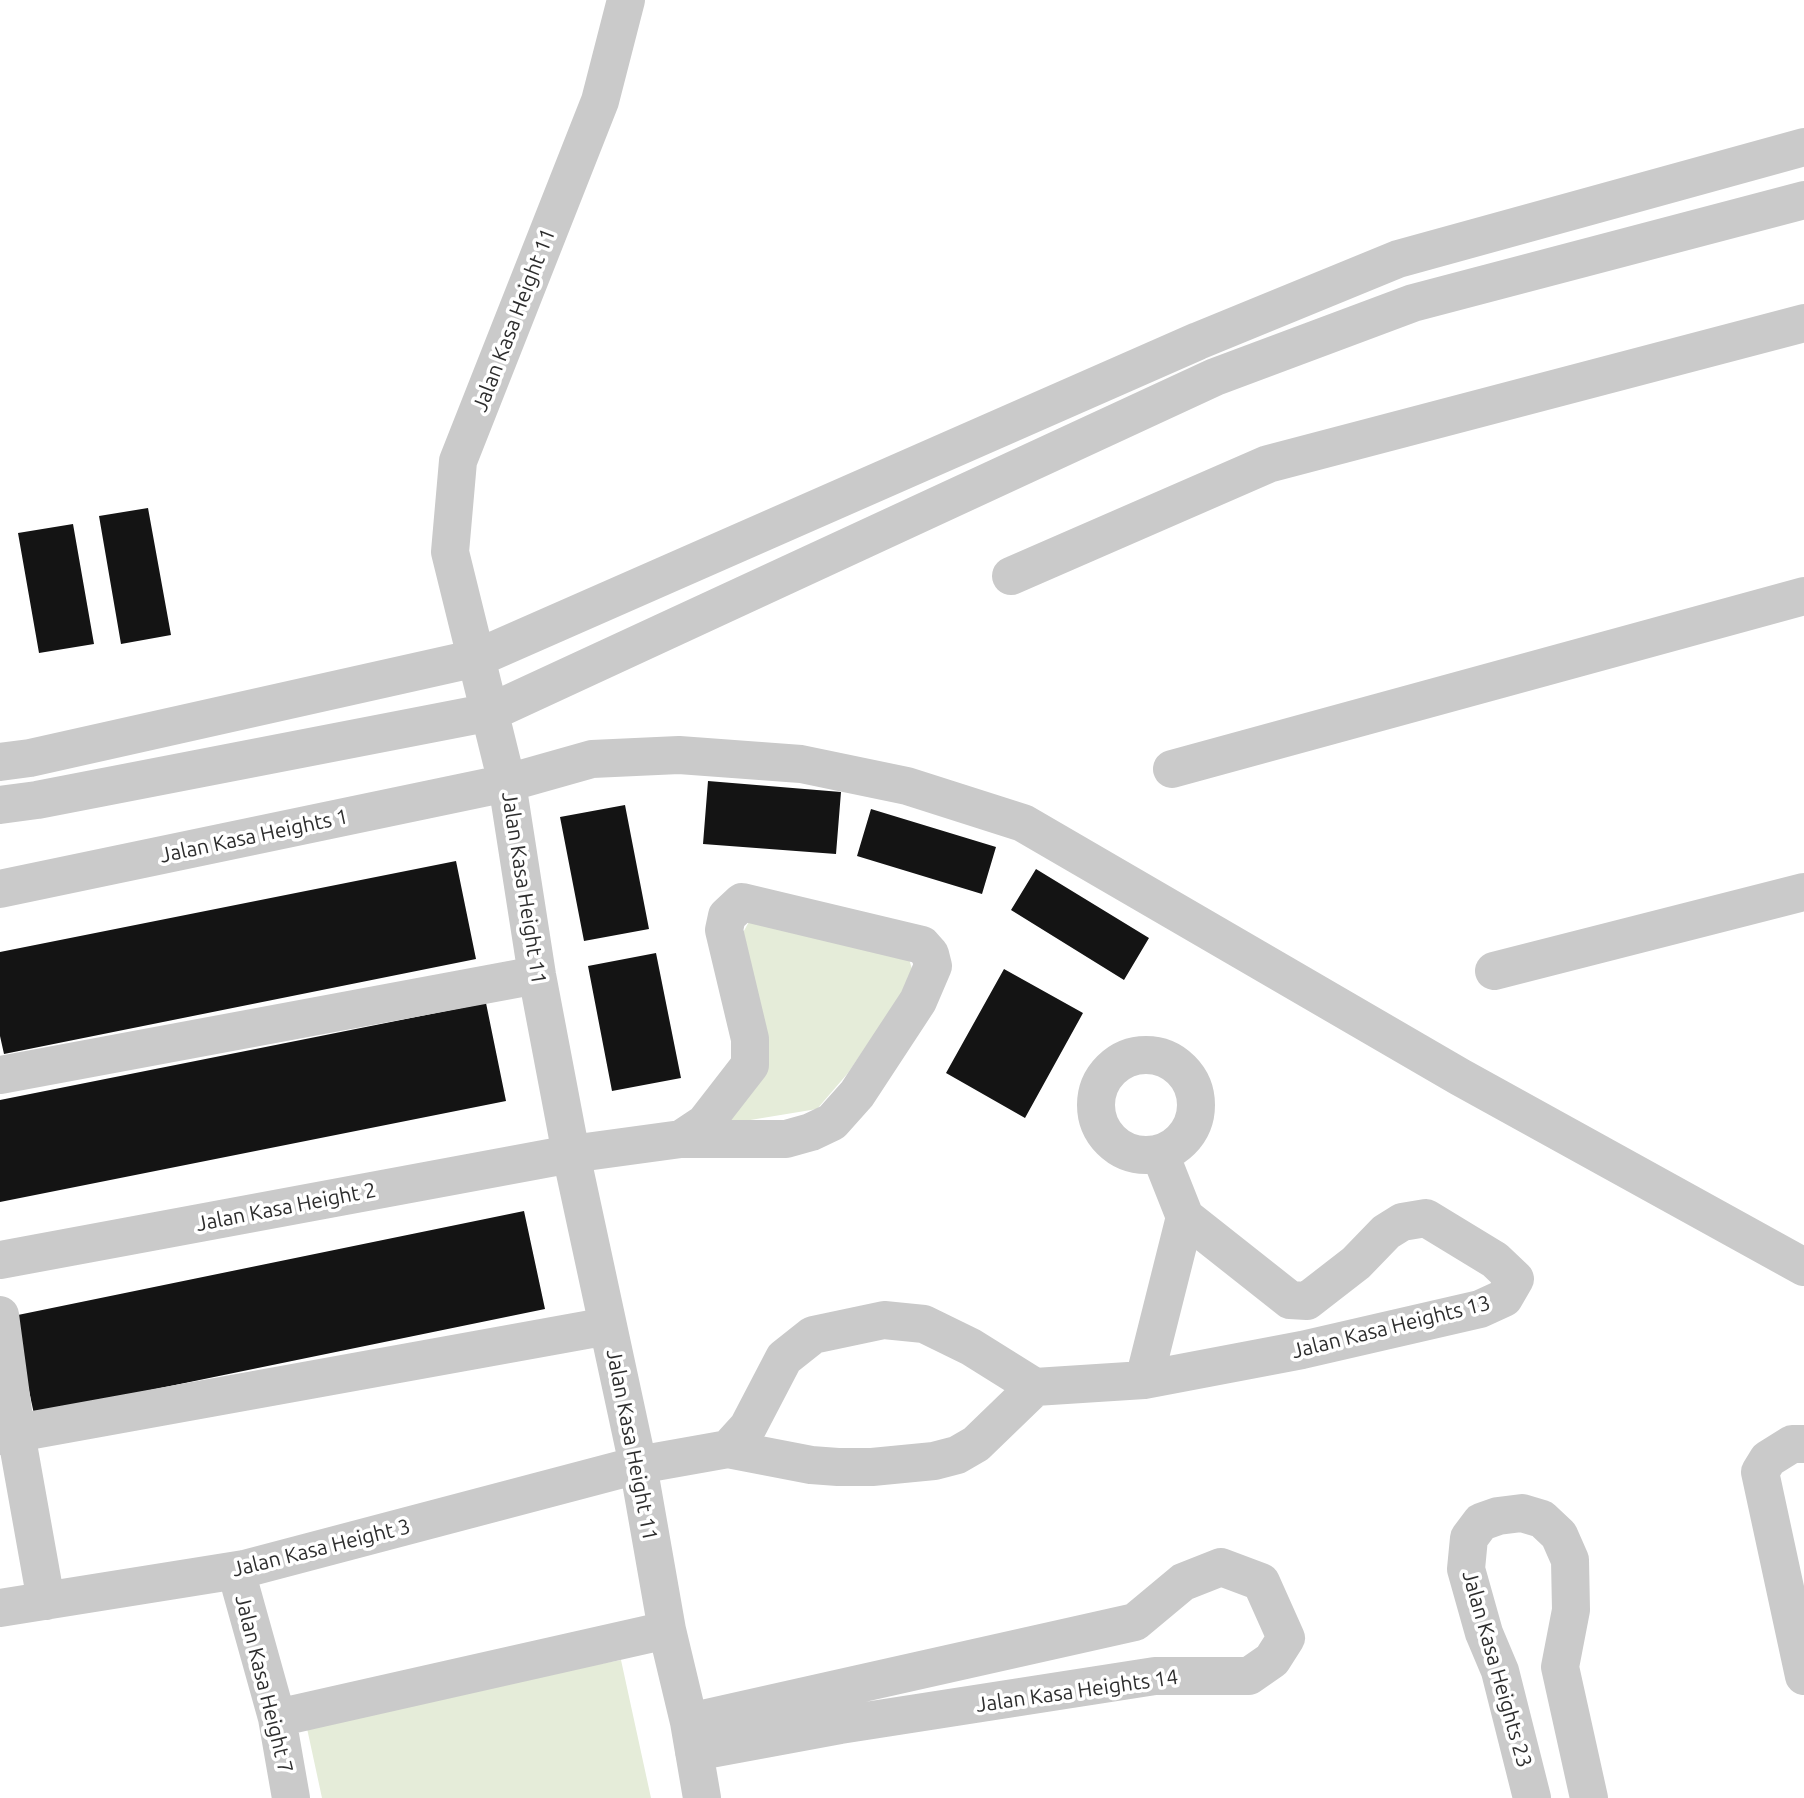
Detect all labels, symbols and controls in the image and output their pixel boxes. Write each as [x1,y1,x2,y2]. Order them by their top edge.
street label: Jalan Kasa Height 11 [467,225,561,415]
street label: Jalan Kasa Height 11 [496,790,552,986]
street label: Jalan Kasa Heights 1 [157,804,351,868]
street label: Jalan Kasa Height 2 [194,1177,378,1237]
street label: Jalan Kasa Heights 13 [1289,1290,1493,1364]
street label: Jalan Kasa Height 11 [601,1347,663,1543]
street label: Jalan Kasa Height 3 [229,1514,413,1582]
street label: Jalan Kasa Heights 23 [1457,1568,1537,1770]
street label: Jalan Kasa Height 7 [230,1592,298,1776]
street label: Jalan Kasa Heights 14 [974,1664,1180,1718]

